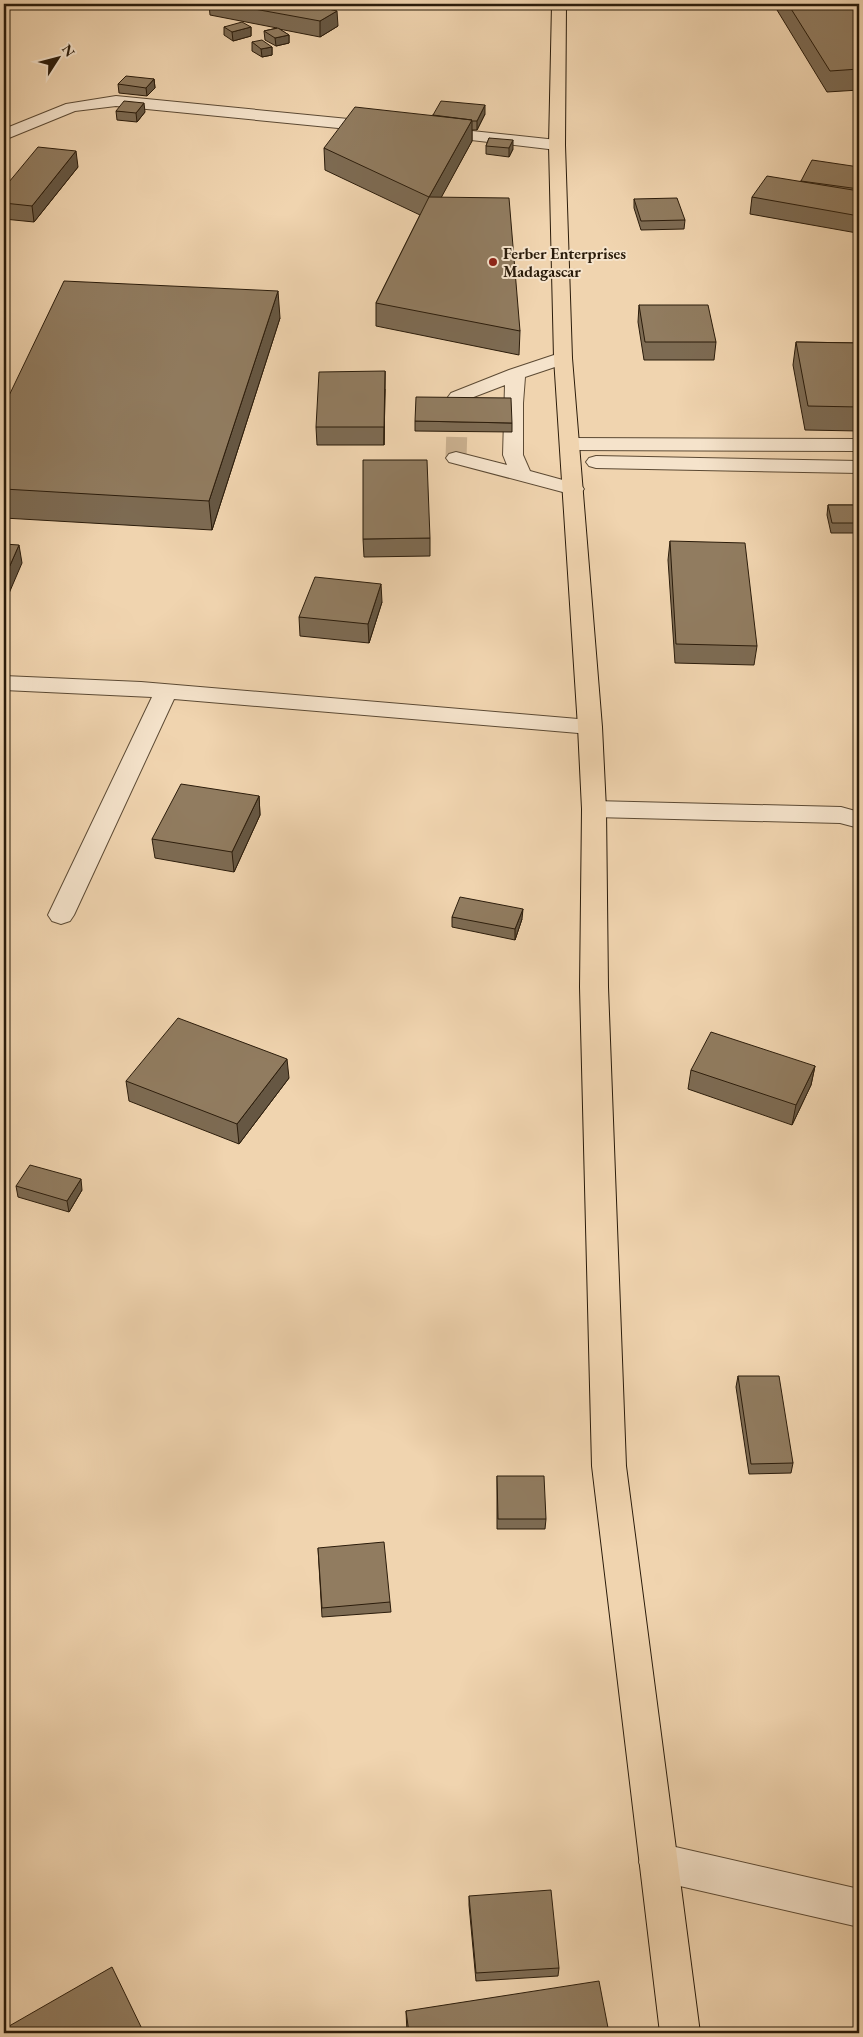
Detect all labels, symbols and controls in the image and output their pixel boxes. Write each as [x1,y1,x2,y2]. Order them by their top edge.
north arrow [32,32,82,82]
text: N [58,40,80,61]
place label: Ferber Enterprises Madagascar [503,243,626,282]
marker: Ferber Enterprises Madagascar [487,256,499,268]

